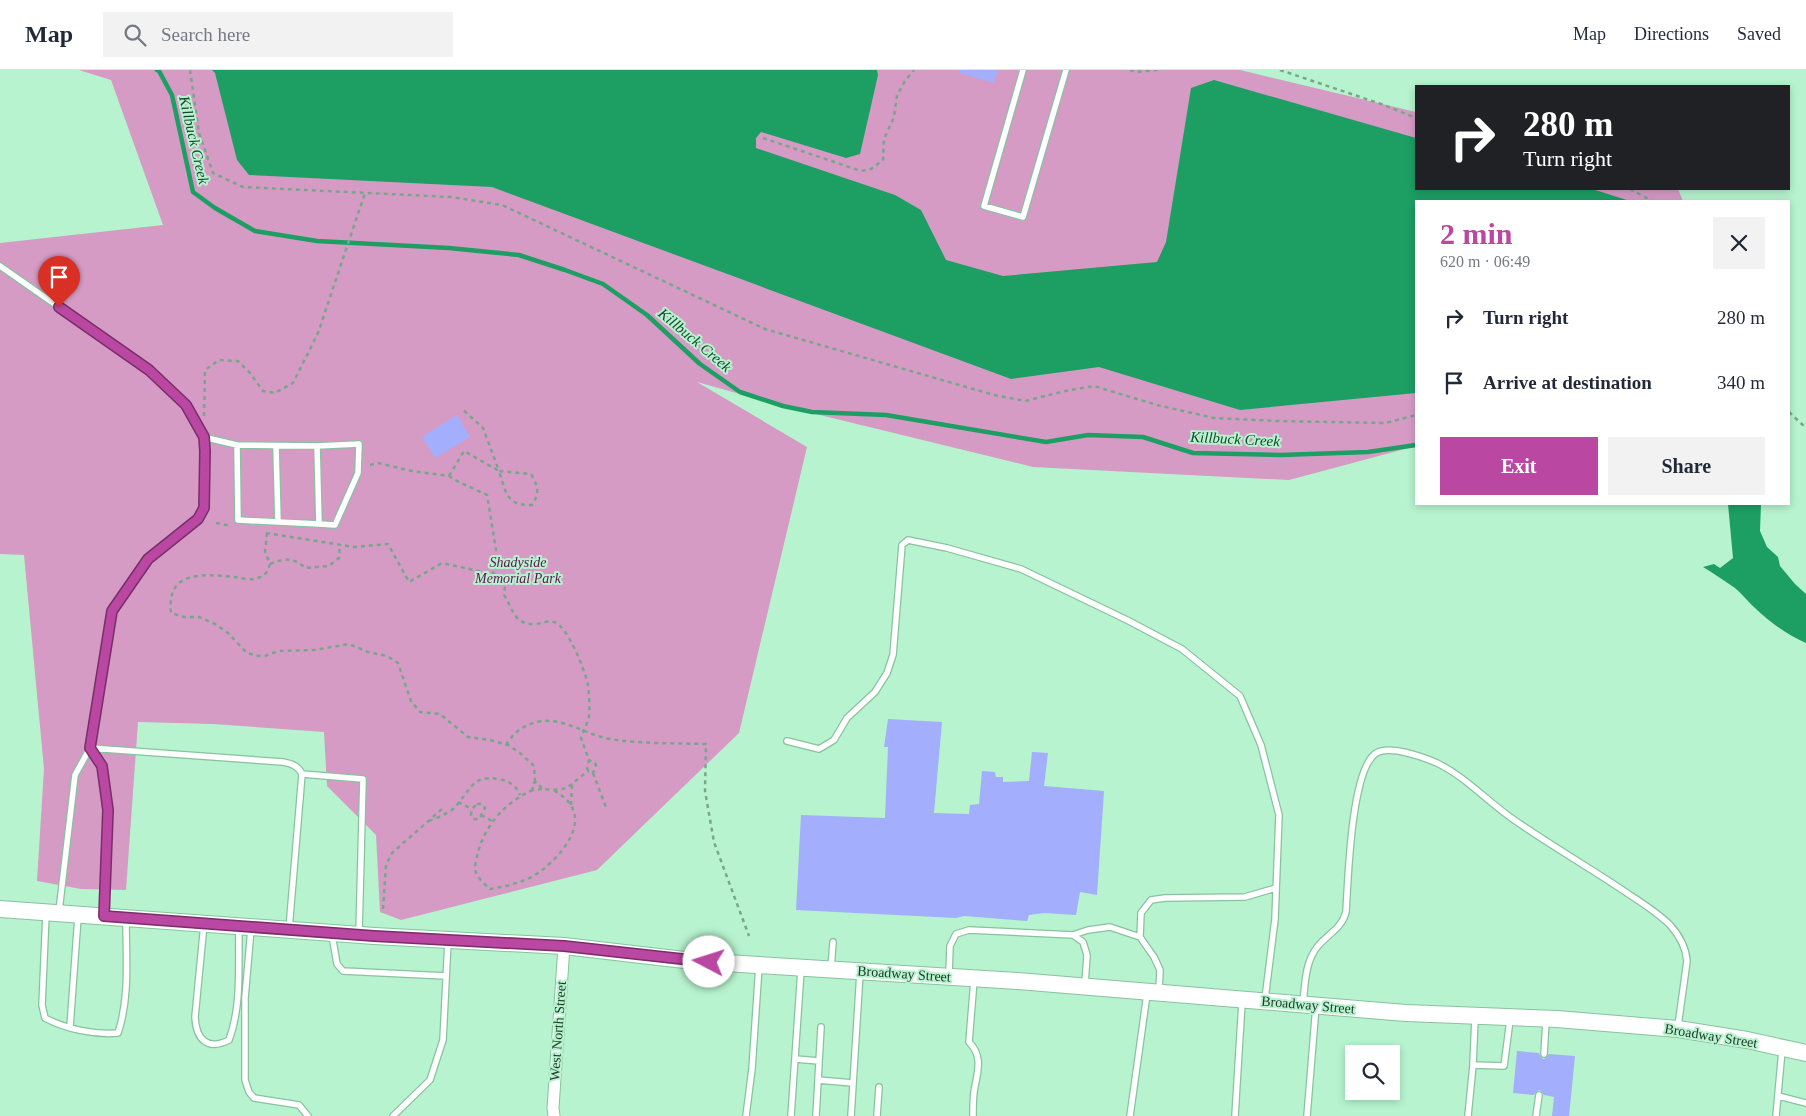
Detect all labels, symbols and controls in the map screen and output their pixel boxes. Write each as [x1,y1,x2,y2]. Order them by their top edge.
search box [103,12,453,57]
text: Map [25,21,73,47]
icon: search [121,21,149,49]
text: Search here [161,24,250,45]
text: Map [1573,24,1606,44]
text: Directions [1634,24,1709,44]
text: Saved [1737,24,1781,44]
water label: Killbuck Creek [176,93,212,186]
icon: right [1440,105,1505,170]
text: 280 m [1523,105,1613,144]
text: Turn right [1523,146,1612,171]
text: 2 min [1440,217,1513,250]
button: close [1713,217,1765,269]
text: 620 m · 06:49 [1440,253,1530,270]
pin [38,256,80,307]
icon: arrive [45,263,73,291]
water label: Killbuck Creek [655,304,735,375]
icon: right [1440,304,1468,332]
text: Turn right [1483,307,1568,328]
text: 280 m [1717,307,1765,328]
icon: arrive [1440,369,1468,397]
text: Arrive at destination [1483,372,1652,393]
text: 340 m [1717,372,1765,393]
water label: Killbuck Creek [1189,429,1281,449]
button: Exit [1440,437,1598,495]
button: Share [1608,437,1765,495]
park label: Shadyside Memorial Park [474,555,562,586]
position arrow [682,935,734,987]
street label: Broadway Street [857,963,951,985]
street label: West North Street [547,981,569,1081]
street label: Broadway Street [1261,993,1355,1017]
street label: Broadway Street [1664,1021,1759,1051]
map controls [1345,1045,1400,1100]
button: search [1345,1045,1400,1100]

